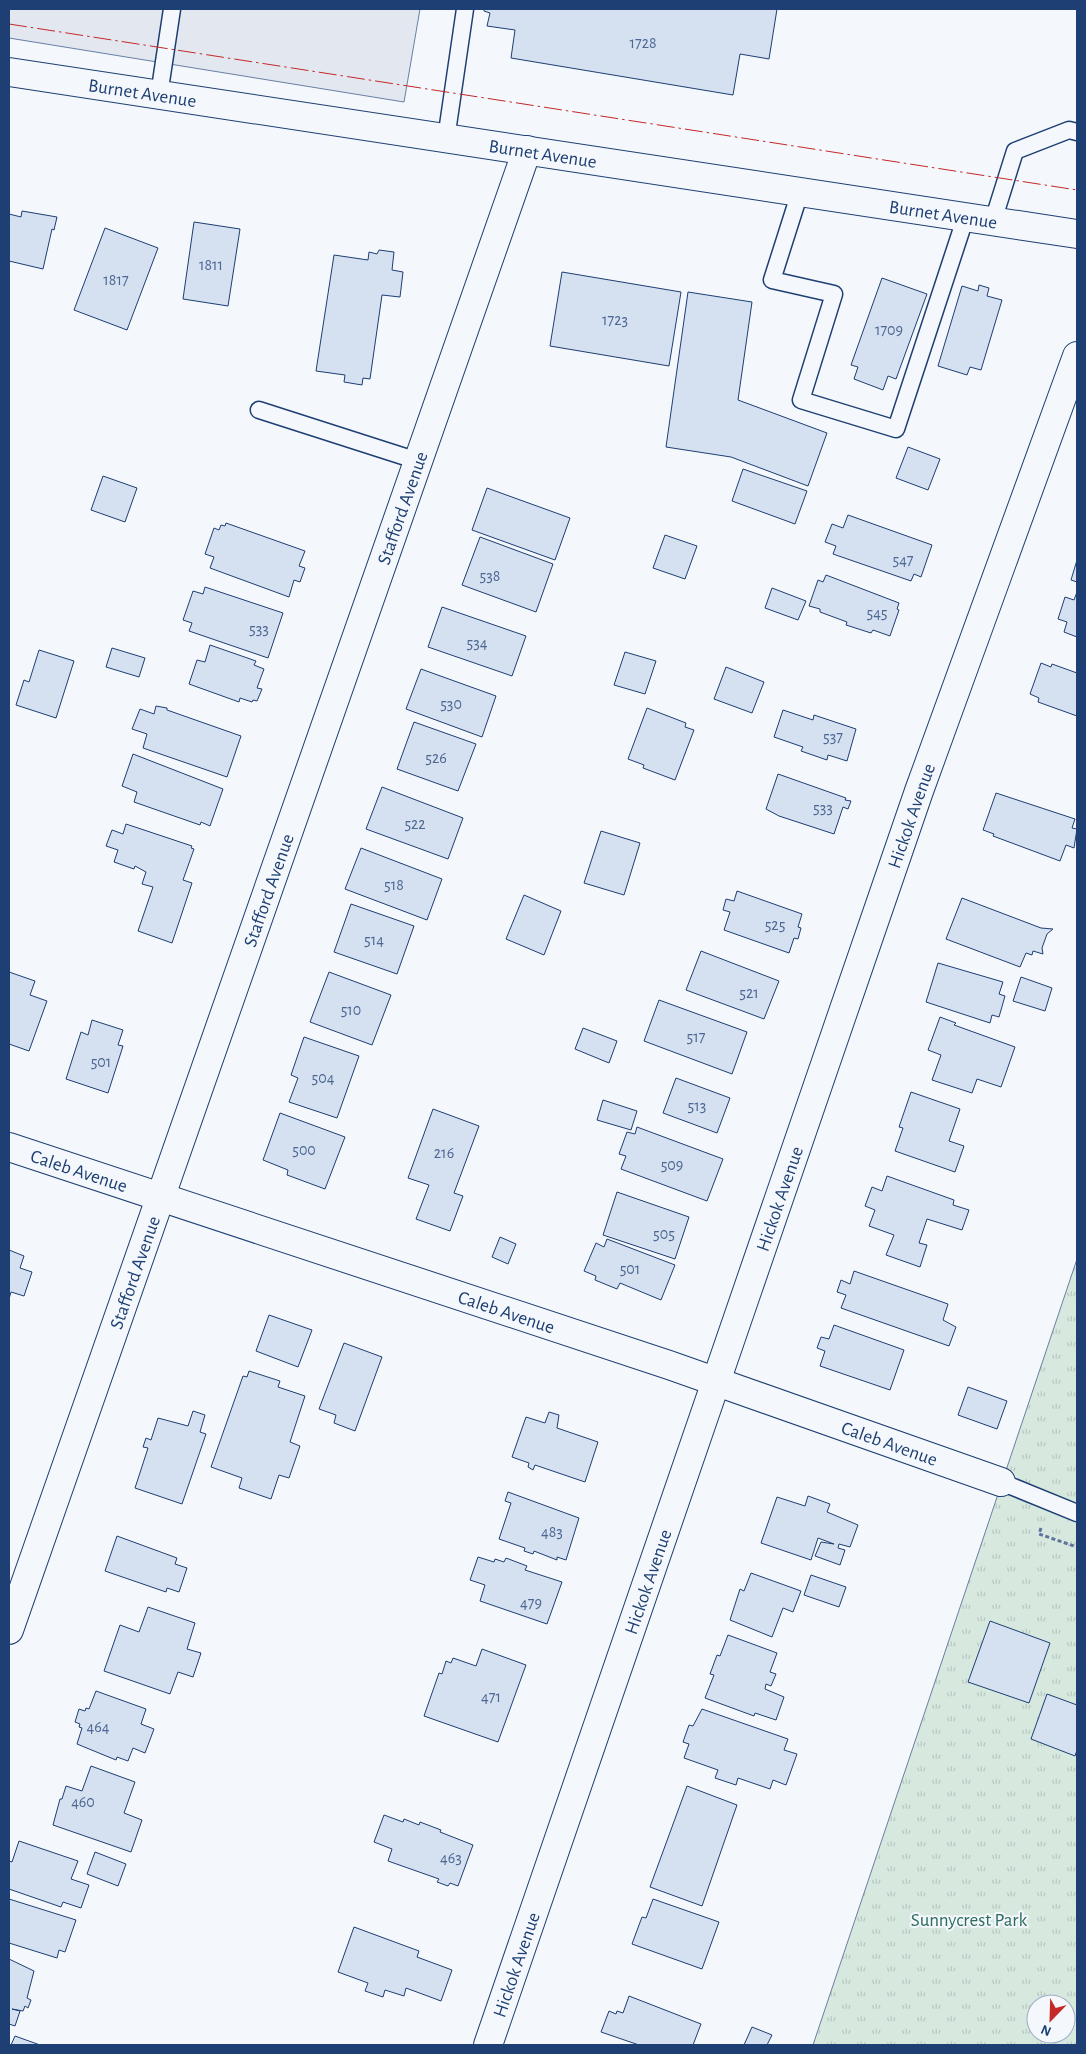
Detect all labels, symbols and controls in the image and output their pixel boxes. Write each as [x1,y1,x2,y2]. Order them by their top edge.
house number: 1728 [629,35,657,51]
street label: Burnet Avenue [87,76,198,111]
street label: Burnet Avenue [487,137,598,172]
street label: Burnet Avenue [888,198,998,233]
house number: 1811 [199,257,223,273]
house number: 1817 [103,272,129,288]
house number: 1723 [602,312,628,328]
house number: 1709 [875,322,903,338]
street label: Stafford Avenue [375,449,432,567]
house number: 547 [892,552,914,568]
house number: 538 [480,568,500,584]
house number: 545 [866,605,888,621]
house number: 533 [249,621,269,637]
house number: 534 [467,635,488,651]
house number: 530 [440,696,462,712]
house number: 537 [823,729,843,745]
house number: 526 [425,750,447,766]
street label: Hickok Avenue [885,761,939,871]
house number: 533 [813,800,833,816]
house number: 522 [404,816,426,832]
street label: Stafford Avenue [241,831,298,950]
house number: 518 [384,877,404,893]
house number: 525 [765,917,785,933]
house number: 514 [364,932,384,948]
house number: 521 [739,985,759,1001]
house number: 510 [341,1002,361,1018]
house number: 517 [687,1029,706,1045]
house number: 501 [91,1054,111,1070]
house number: 504 [312,1070,335,1086]
house number: 513 [688,1098,706,1114]
house number: 500 [292,1142,316,1158]
street label: Hickok Avenue [753,1144,807,1254]
house number: 216 [434,1145,454,1161]
street label: Caleb Avenue [28,1147,129,1196]
house number: 509 [661,1157,683,1173]
street label: Stafford Avenue [107,1214,164,1332]
house number: 505 [653,1226,675,1242]
house number: 501 [620,1261,640,1277]
street label: Caleb Avenue [455,1288,557,1338]
street label: Caleb Avenue [839,1419,940,1470]
house number: 483 [541,1524,563,1540]
street label: Hickok Avenue [622,1527,676,1637]
house number: 479 [520,1595,542,1611]
house number: 471 [481,1689,501,1705]
house number: 464 [87,1719,110,1735]
house number: 460 [71,1794,95,1810]
house number: 463 [440,1850,462,1866]
street label: Hickok Avenue [490,1910,544,2020]
park label: Sunnycrest Park [911,1911,1028,1930]
north arrow [1026,1994,1076,2044]
text: N [1039,2022,1054,2038]

